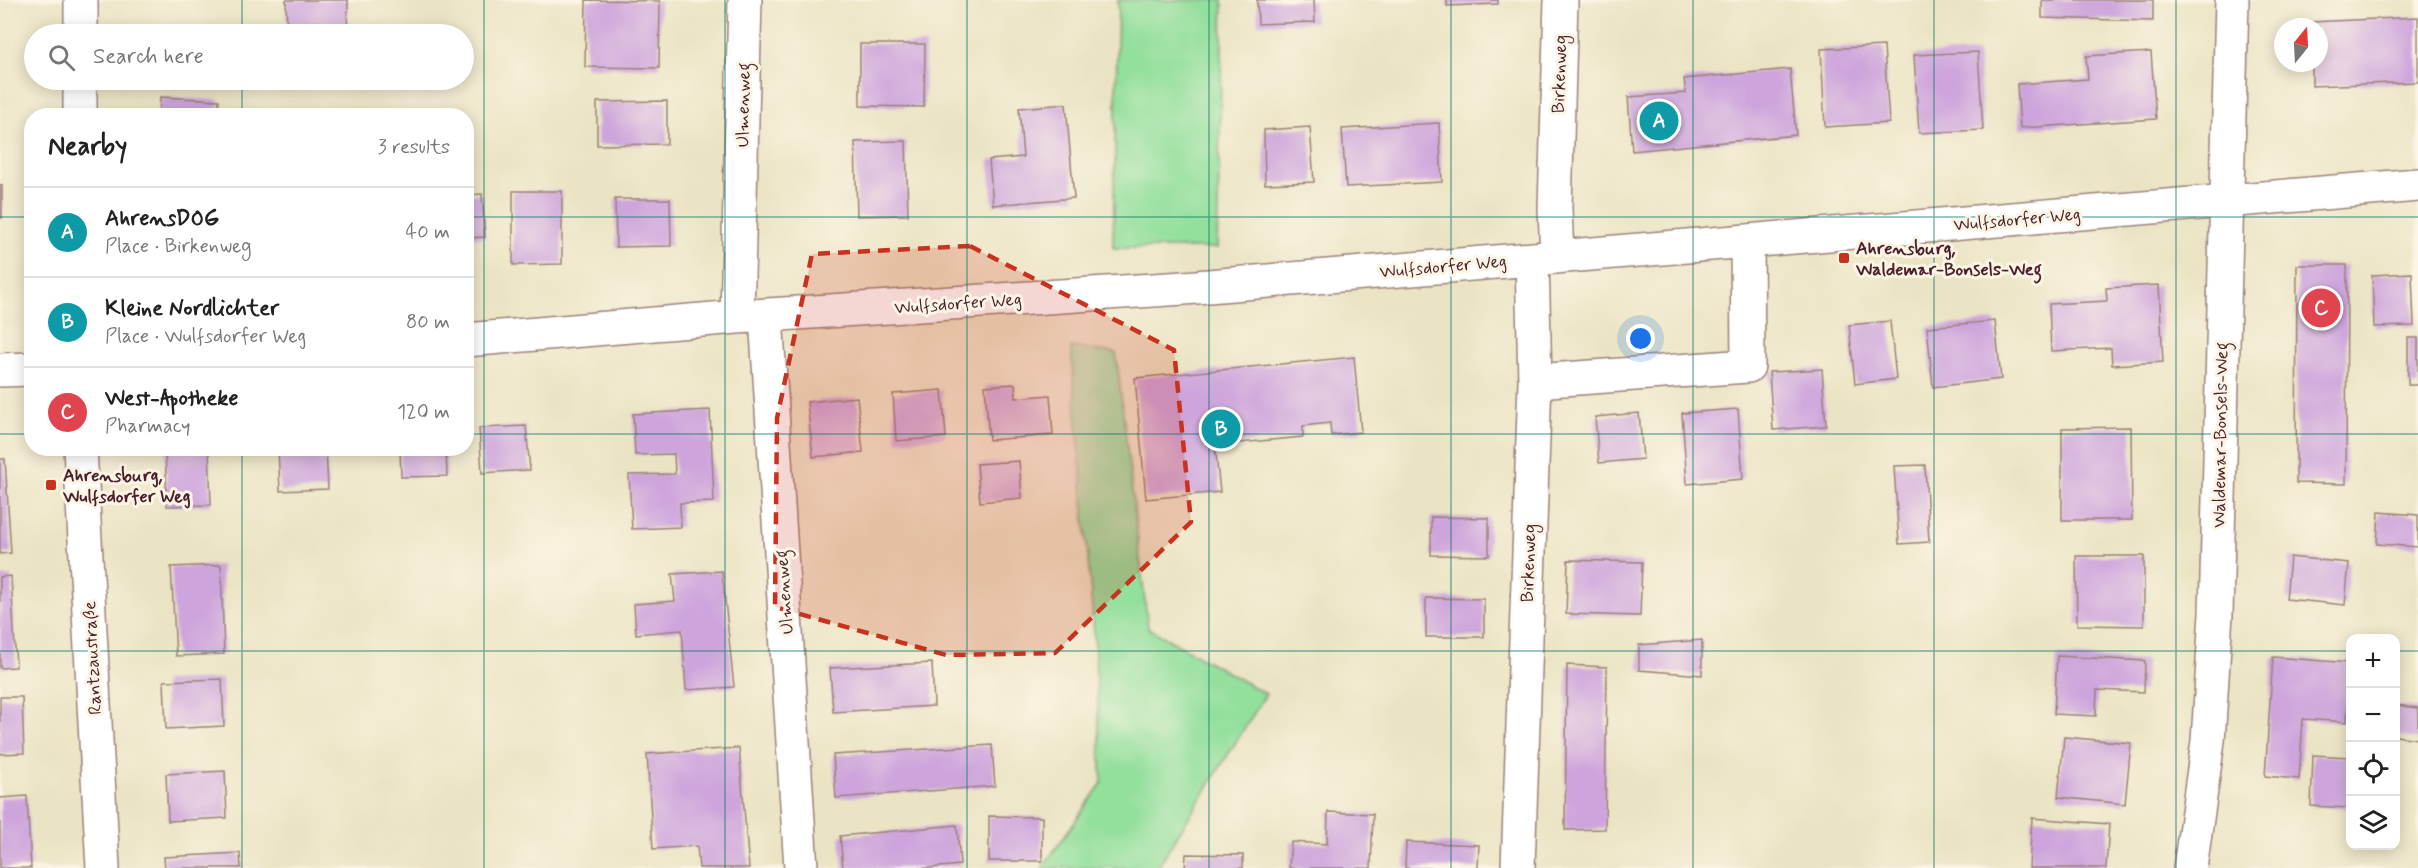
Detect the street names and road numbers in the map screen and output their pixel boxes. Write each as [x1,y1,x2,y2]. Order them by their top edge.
street label: Birkenweg [1547,34,1574,114]
street label: Ulmenweg [731,62,759,148]
street label: Wulfsdorfer Weg [1952,202,2082,238]
street label: Wulfsdorfer Weg [1378,249,1508,285]
street label: Wulfsdorfer Weg [894,288,1023,320]
street label: Waldemar-Bonsels-Weg [2207,342,2237,528]
street label: Birkenweg [1516,523,1543,603]
street label: Ulmenweg [770,549,802,635]
street label: Rantzaustraße [78,600,108,715]

